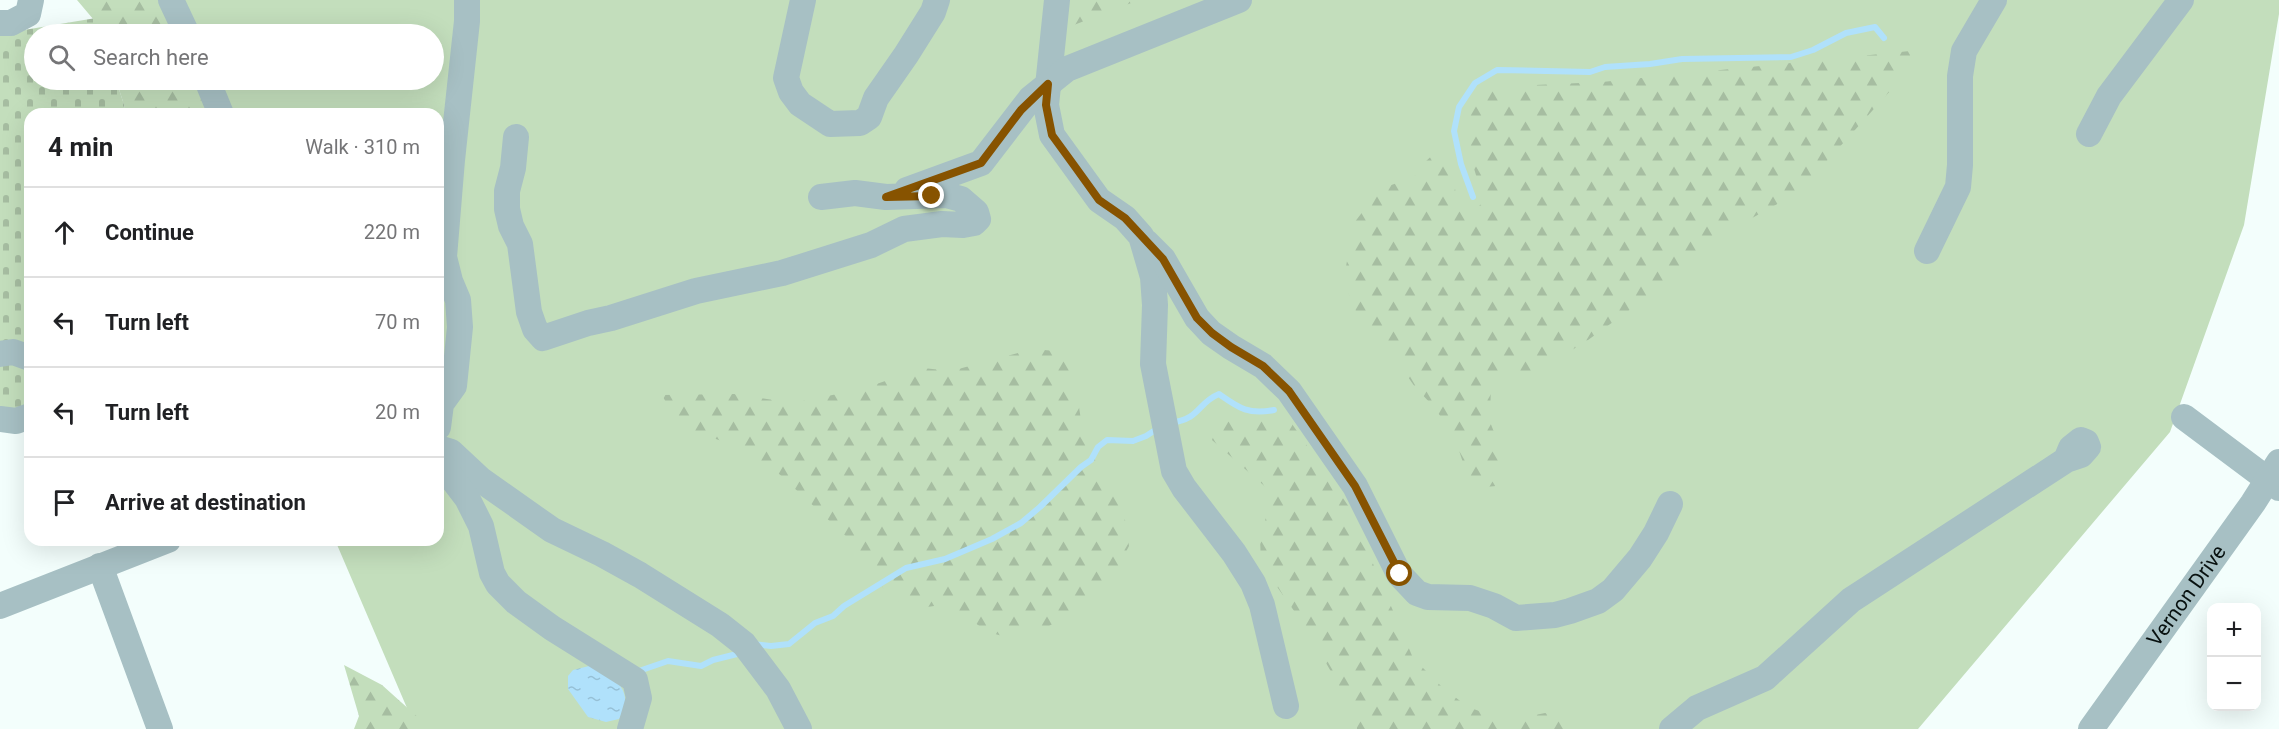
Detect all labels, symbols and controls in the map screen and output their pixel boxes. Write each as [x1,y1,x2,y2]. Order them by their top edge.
search box [24,24,444,90]
icon: search [45,41,78,74]
text: Search here [93,45,209,70]
text: 4 min [48,132,113,162]
text: Walk · 310 m [305,135,420,159]
route end [918,182,944,208]
icon: ahead [48,216,81,249]
text: Continue [105,220,194,245]
text: 220 m [364,220,420,244]
icon: left [48,306,81,339]
text: Turn left [105,310,189,335]
text: 70 m [375,310,420,334]
icon: left [48,396,81,429]
text: Turn left [105,400,189,425]
text: 20 m [375,400,420,424]
icon: arrive [48,486,81,519]
text: Arrive at destination [105,490,306,515]
street label: Vernon Drive [2142,540,2231,651]
route start [1386,560,1412,586]
map controls [2207,603,2261,711]
button: + [2207,603,2261,657]
button: − [2207,657,2261,711]

